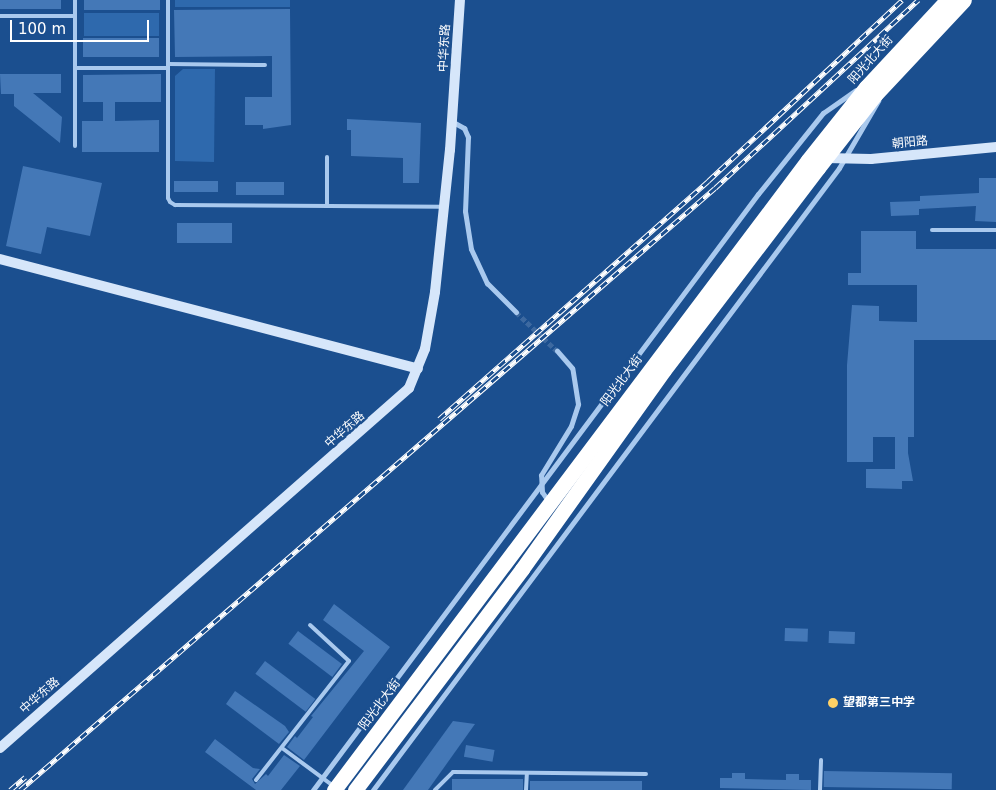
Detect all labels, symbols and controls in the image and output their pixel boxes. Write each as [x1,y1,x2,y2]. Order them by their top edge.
scale bar [12,10,151,42]
text: 100 m [18,20,66,38]
street label: 中华东路 [437,24,453,72]
street label: 阳光北大街 [846,33,896,87]
street label: 朝阳路 [891,134,929,152]
street label: 阳光北大街 [598,353,646,409]
street label: 中华东路 [322,409,368,451]
street label: 中华东路 [17,675,63,717]
street label: 阳光北大街 [356,677,404,733]
place label: 望都第三中学 [843,696,915,710]
marker: 望都第三中学 [827,697,839,709]

